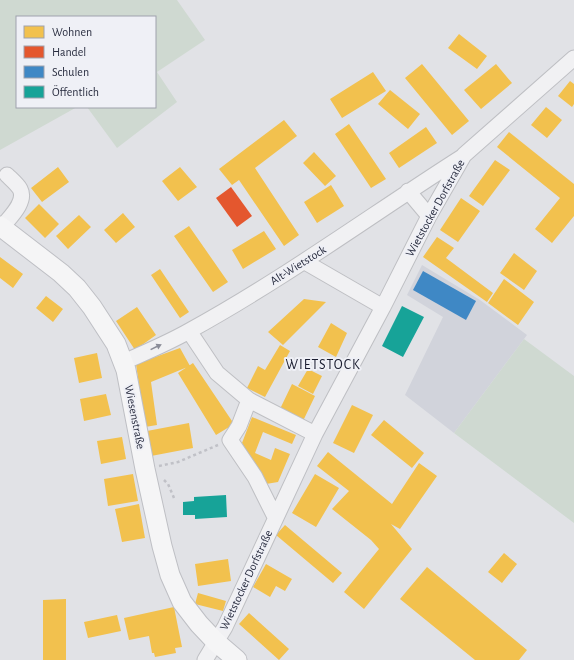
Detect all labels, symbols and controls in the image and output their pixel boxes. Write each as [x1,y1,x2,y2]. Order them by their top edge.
legend [16,16,156,108]
text: Wohnen [52,26,92,38]
text: Handel [52,46,86,58]
text: Schulen [52,66,89,78]
text: Öffentlich [52,85,99,98]
street label: Wietstocker Dorfstraße [403,157,467,259]
street label: Alt-Wietstock [268,243,328,287]
one-way arrow [151,344,162,350]
district label: WIETSTOCK [285,358,361,372]
street label: Wiesenstraße [123,384,147,450]
street label: Wietstocker Dorfstraße [218,528,274,632]

